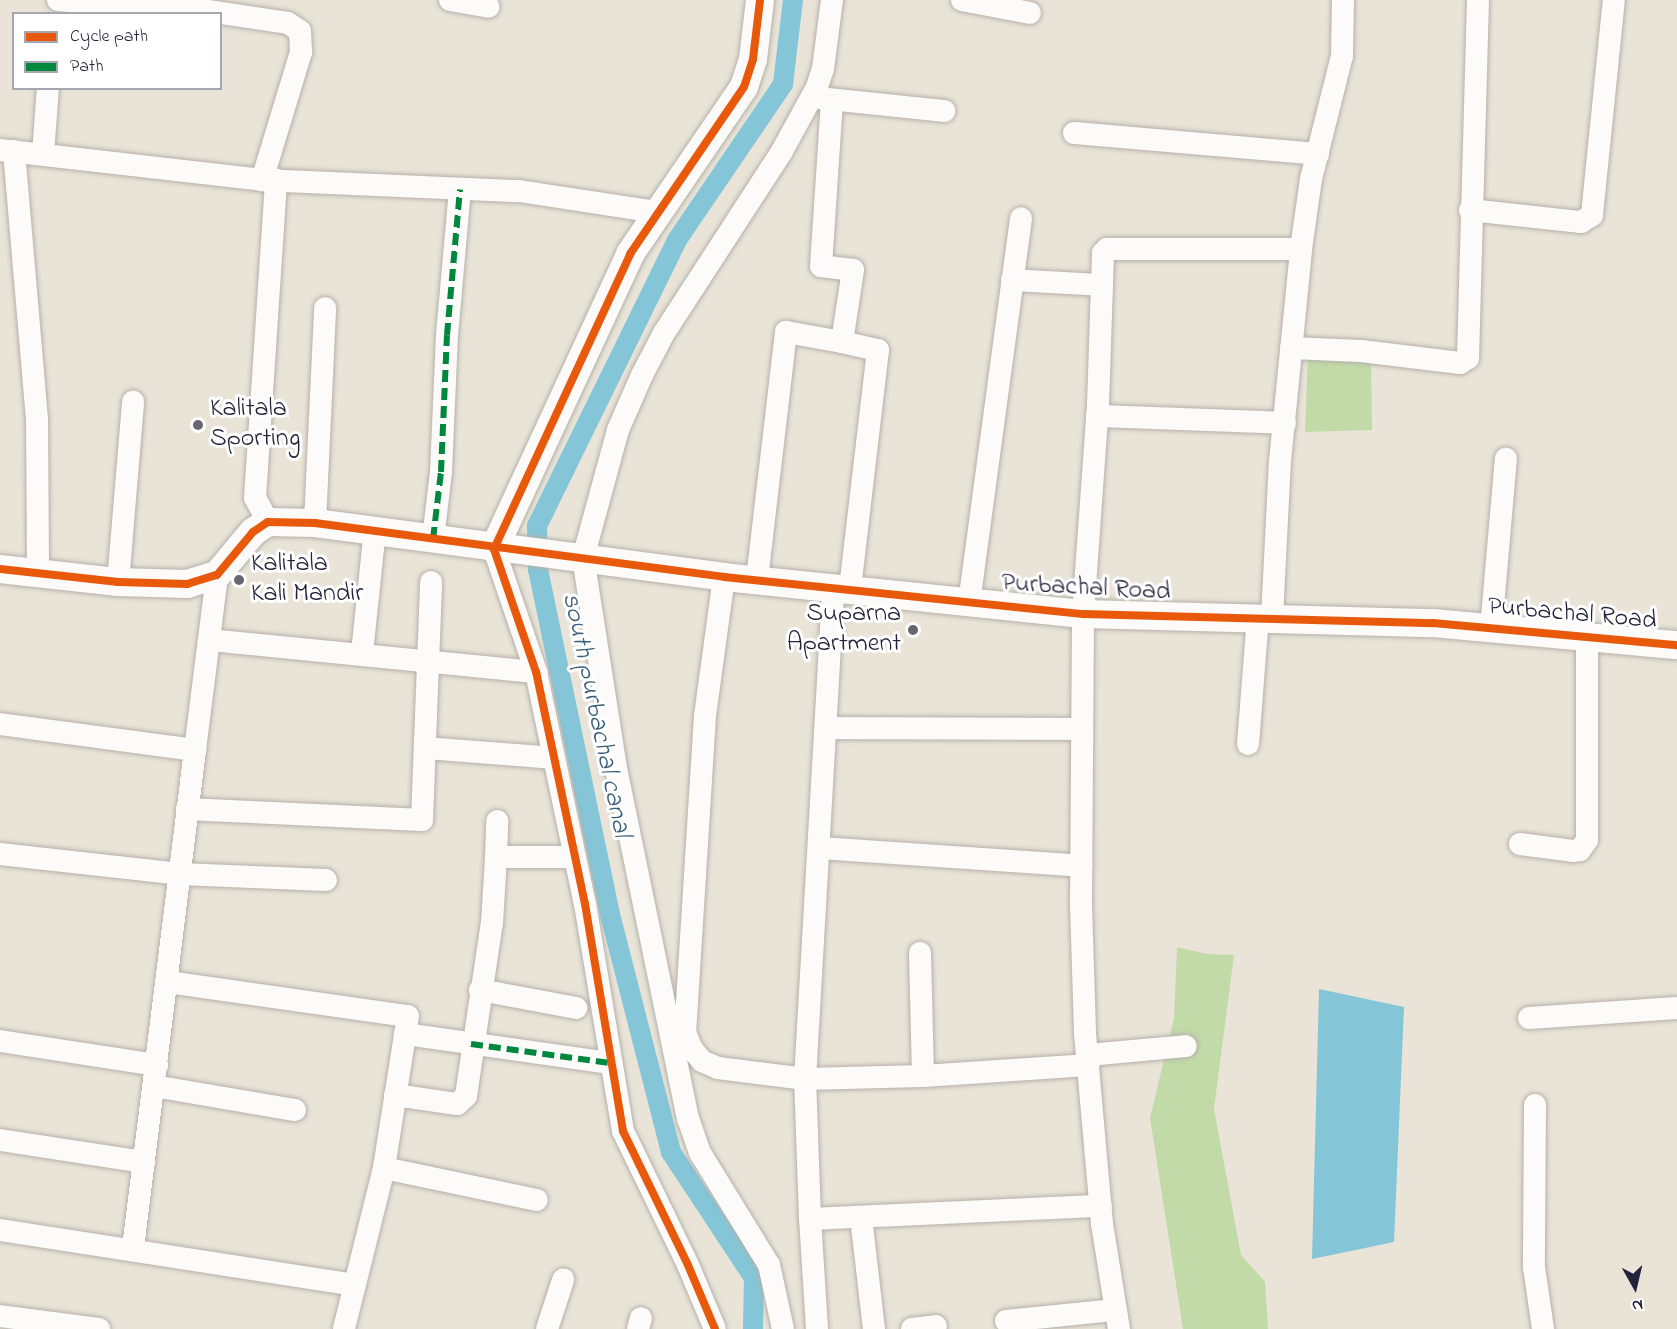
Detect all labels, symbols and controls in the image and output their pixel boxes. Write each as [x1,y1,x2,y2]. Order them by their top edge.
legend [12,12,222,90]
text: Cycle path [70,24,148,50]
text: Path [70,54,104,80]
place label: Kalitala Sporting [210,394,300,455]
marker: Kalitala Sporting [191,418,205,432]
place label: Kalitala Kali Mandir [251,549,363,610]
street label: Purbachal Road [1001,569,1171,609]
marker: Kalitala Kali Mandir [232,573,246,587]
water label: south purbachal canal [554,590,638,840]
street label: Purbachal Road [1486,592,1658,638]
place label: Suparna Apartment [787,599,901,660]
marker: Suparna Apartment [906,623,920,637]
north arrow [1605,1257,1665,1317]
text: N [1630,1292,1645,1317]

